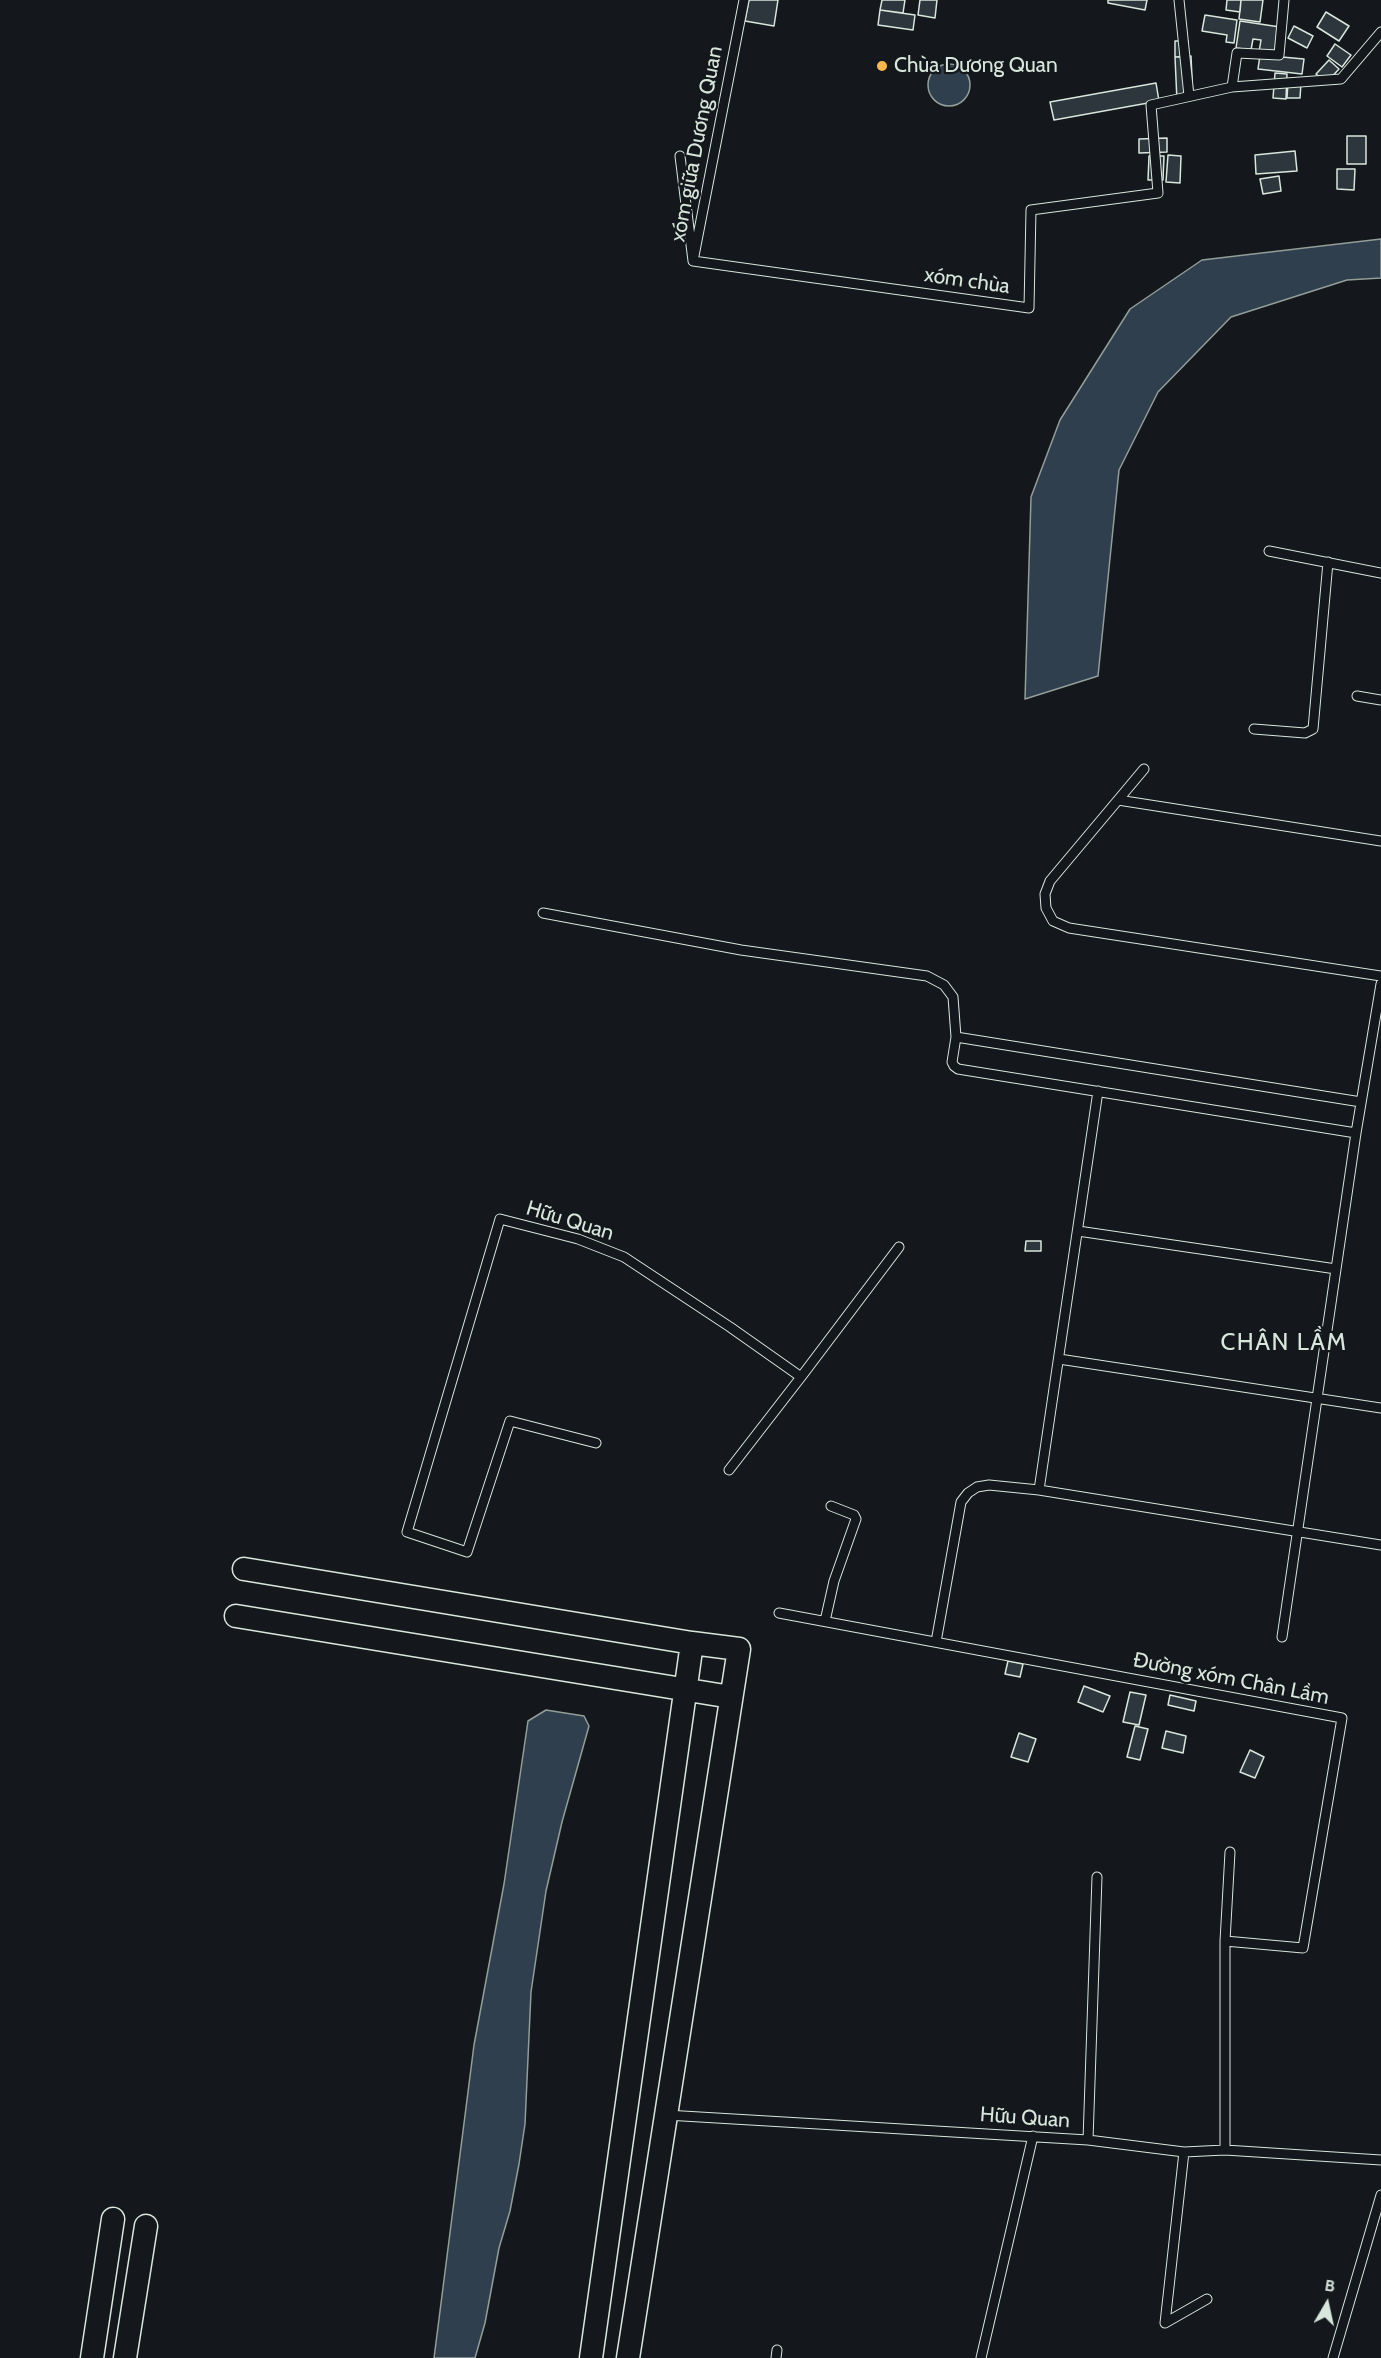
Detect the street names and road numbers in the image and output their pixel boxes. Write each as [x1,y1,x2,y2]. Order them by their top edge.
street label: xóm giữa Dương Quan [666,44,728,244]
street label: xóm chùa [923,263,1011,299]
street label: Hữu Quan [523,1196,617,1246]
street label: Đường xóm Chân Lầm [1131,1648,1331,1710]
street label: Hữu Quan [979,2102,1071,2134]

